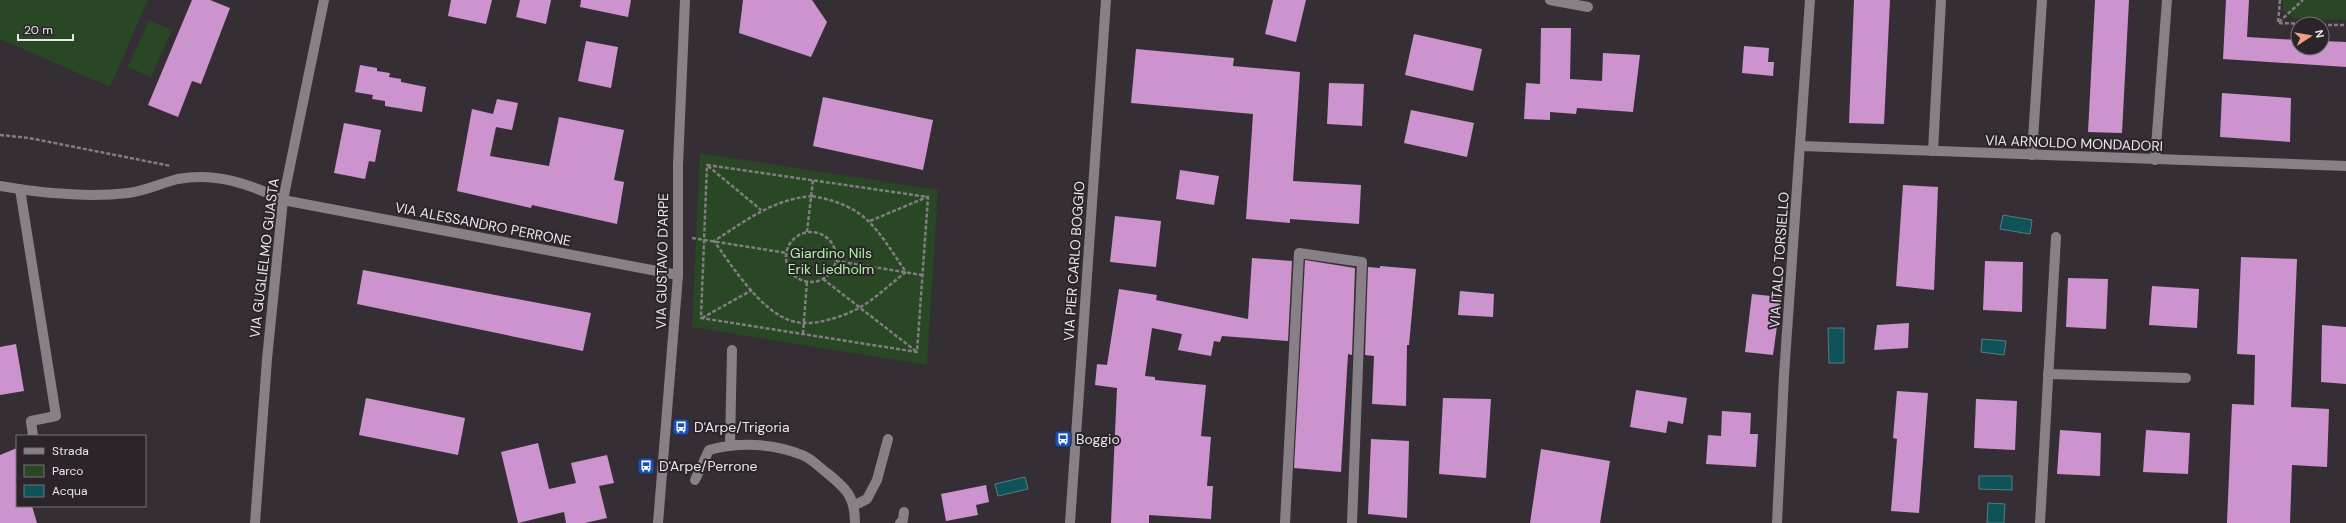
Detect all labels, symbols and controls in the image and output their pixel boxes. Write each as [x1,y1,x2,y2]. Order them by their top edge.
scale bar [18,16,73,42]
north arrow [2290,16,2330,56]
text: 20 m [24,22,53,38]
text: N [2312,29,2327,39]
street label: VIA ARNOLDO MONDADORI [1985,131,2163,155]
street label: VIA GUGLIELMO GUASTA [245,177,283,339]
street label: VIA PIER CARLO BOGGIO [1059,180,1089,341]
street label: VIA ITALO TORSIELLO [1765,191,1793,329]
street label: VIA GUSTAVO D'ARPE [652,193,672,329]
street label: VIA ALESSANDRO PERRONE [393,198,573,250]
park label: Giardino Nils Erik Liedholm [788,244,874,278]
bus stop icon: D'Arpe/Trigoria [671,417,691,437]
place label: D'Arpe/Trigoria [694,418,790,436]
bus stop icon: Boggio [1053,429,1073,449]
place label: Boggio [1076,430,1120,448]
legend [16,435,146,507]
text: Strada [52,443,89,459]
bus stop icon: D'Arpe/Perrone [636,456,656,476]
place label: D'Arpe/Perrone [659,457,758,475]
text: Parco [52,463,83,479]
text: Acqua [52,483,87,499]

